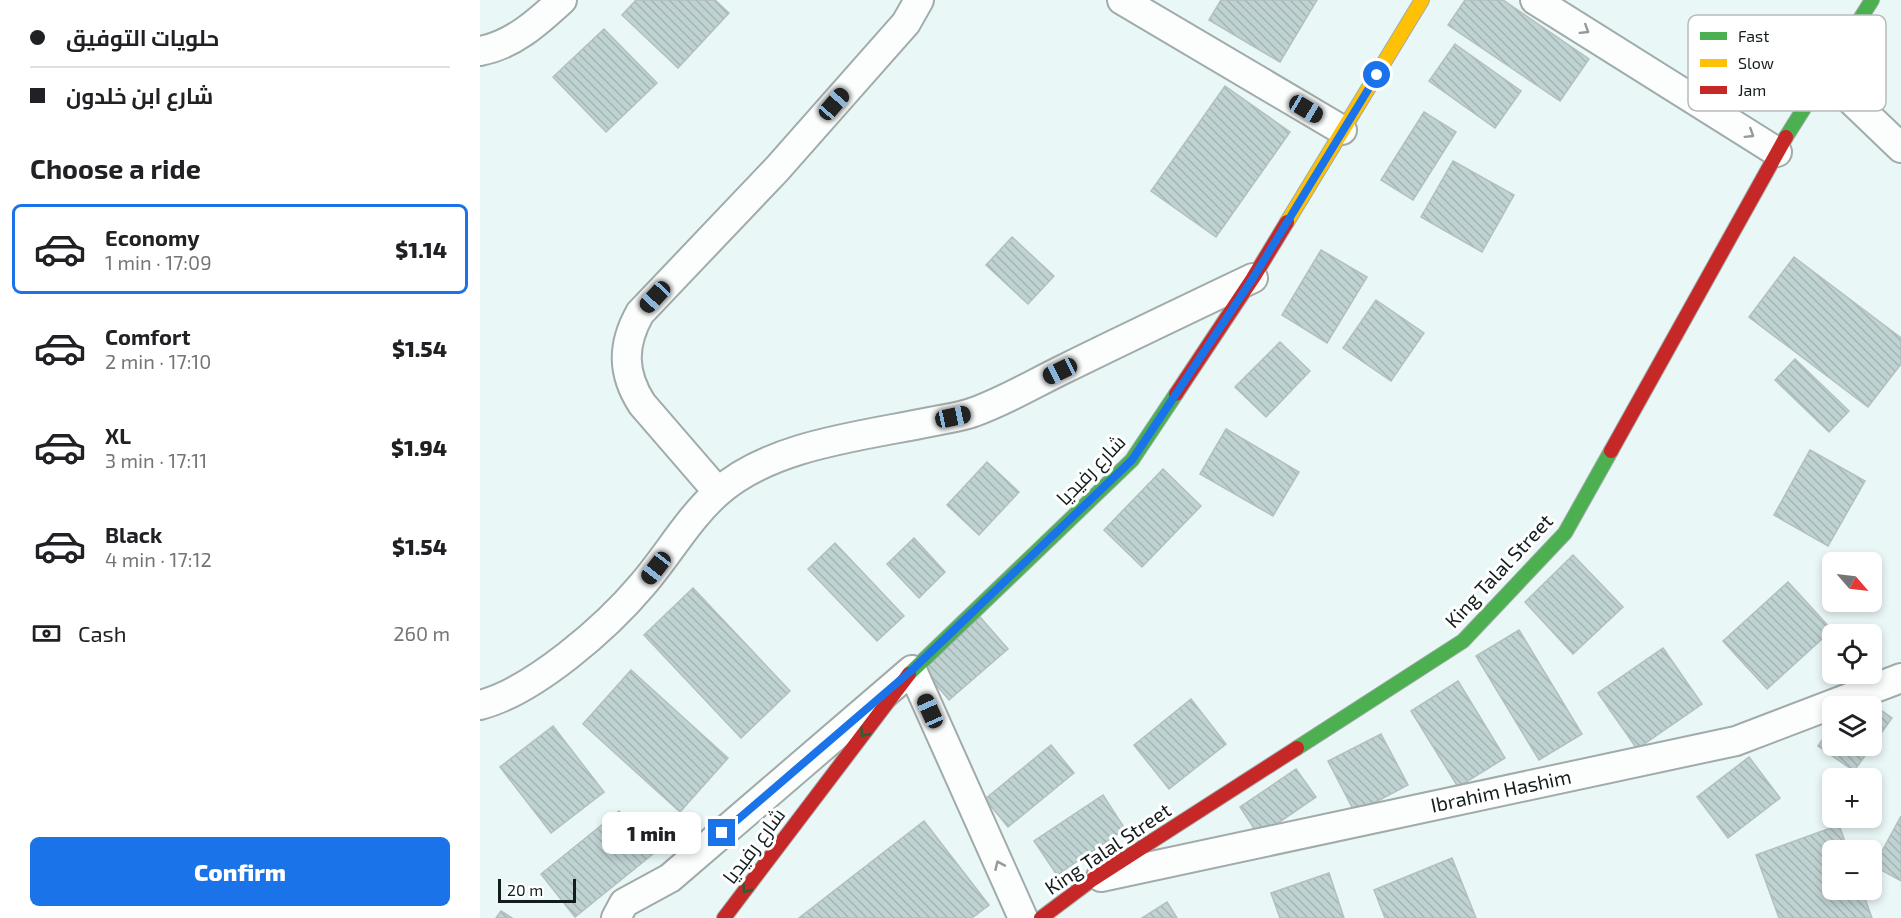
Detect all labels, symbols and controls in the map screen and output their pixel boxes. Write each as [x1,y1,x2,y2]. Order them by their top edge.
legend [1688,15,1886,111]
one-way arrow [1578,23,1589,34]
text: حلويات التوفيق [66,24,219,50]
text: Fast [1738,26,1769,45]
text: Slow [1738,53,1774,72]
route start [1363,61,1390,88]
text: Jam [1738,80,1766,99]
text: شارع ابن خلدون [66,82,213,108]
car [815,85,853,123]
car [1286,92,1326,126]
one-way arrow [1744,127,1754,139]
text: Choose a ride [30,152,201,184]
icon: car [33,222,87,276]
text: Economy [105,224,200,250]
text: $1.14 [395,236,447,262]
text: 1 min · 17:09 [105,250,212,274]
car [636,278,674,316]
icon: car [33,321,87,375]
text: Comfort [105,323,190,349]
text: $1.54 [392,335,447,361]
text: 2 min · 17:10 [105,349,211,373]
car [1040,355,1080,387]
car [934,404,972,430]
icon: car [33,420,87,474]
text: XL [105,422,131,448]
street label: شارع رفيديا [1051,429,1132,512]
text: $1.94 [391,434,447,460]
text: 3 min · 17:11 [105,448,207,472]
street label: King Talal Street [1439,508,1557,632]
icon: car [33,519,87,573]
text: Black [105,521,162,547]
text: $1.54 [392,533,447,559]
text: 4 min · 17:12 [105,547,212,571]
car [638,548,674,588]
north arrow [1822,552,1882,612]
map controls [1822,552,1882,900]
icon: cash [30,617,63,650]
text: Cash [78,620,127,646]
text: 260 m [393,621,450,645]
button: locate [1822,624,1882,684]
car [914,691,946,731]
button: layers [1822,696,1882,756]
one-way arrow [860,727,871,738]
street label: Ibrahim Hashim [1428,763,1573,817]
button: + [1822,768,1882,828]
street label: King Talal Street [1040,797,1175,899]
street label: شارع رفيديا [717,803,792,890]
callout: 1 min [602,812,701,854]
route end [708,819,735,846]
text: 1 min [627,821,676,845]
button: Confirm [30,837,450,906]
button: − [1822,840,1882,900]
one-way arrow [994,860,1006,871]
scale bar [498,876,576,904]
text: 20 m [507,880,543,899]
one-way arrow [743,882,754,893]

